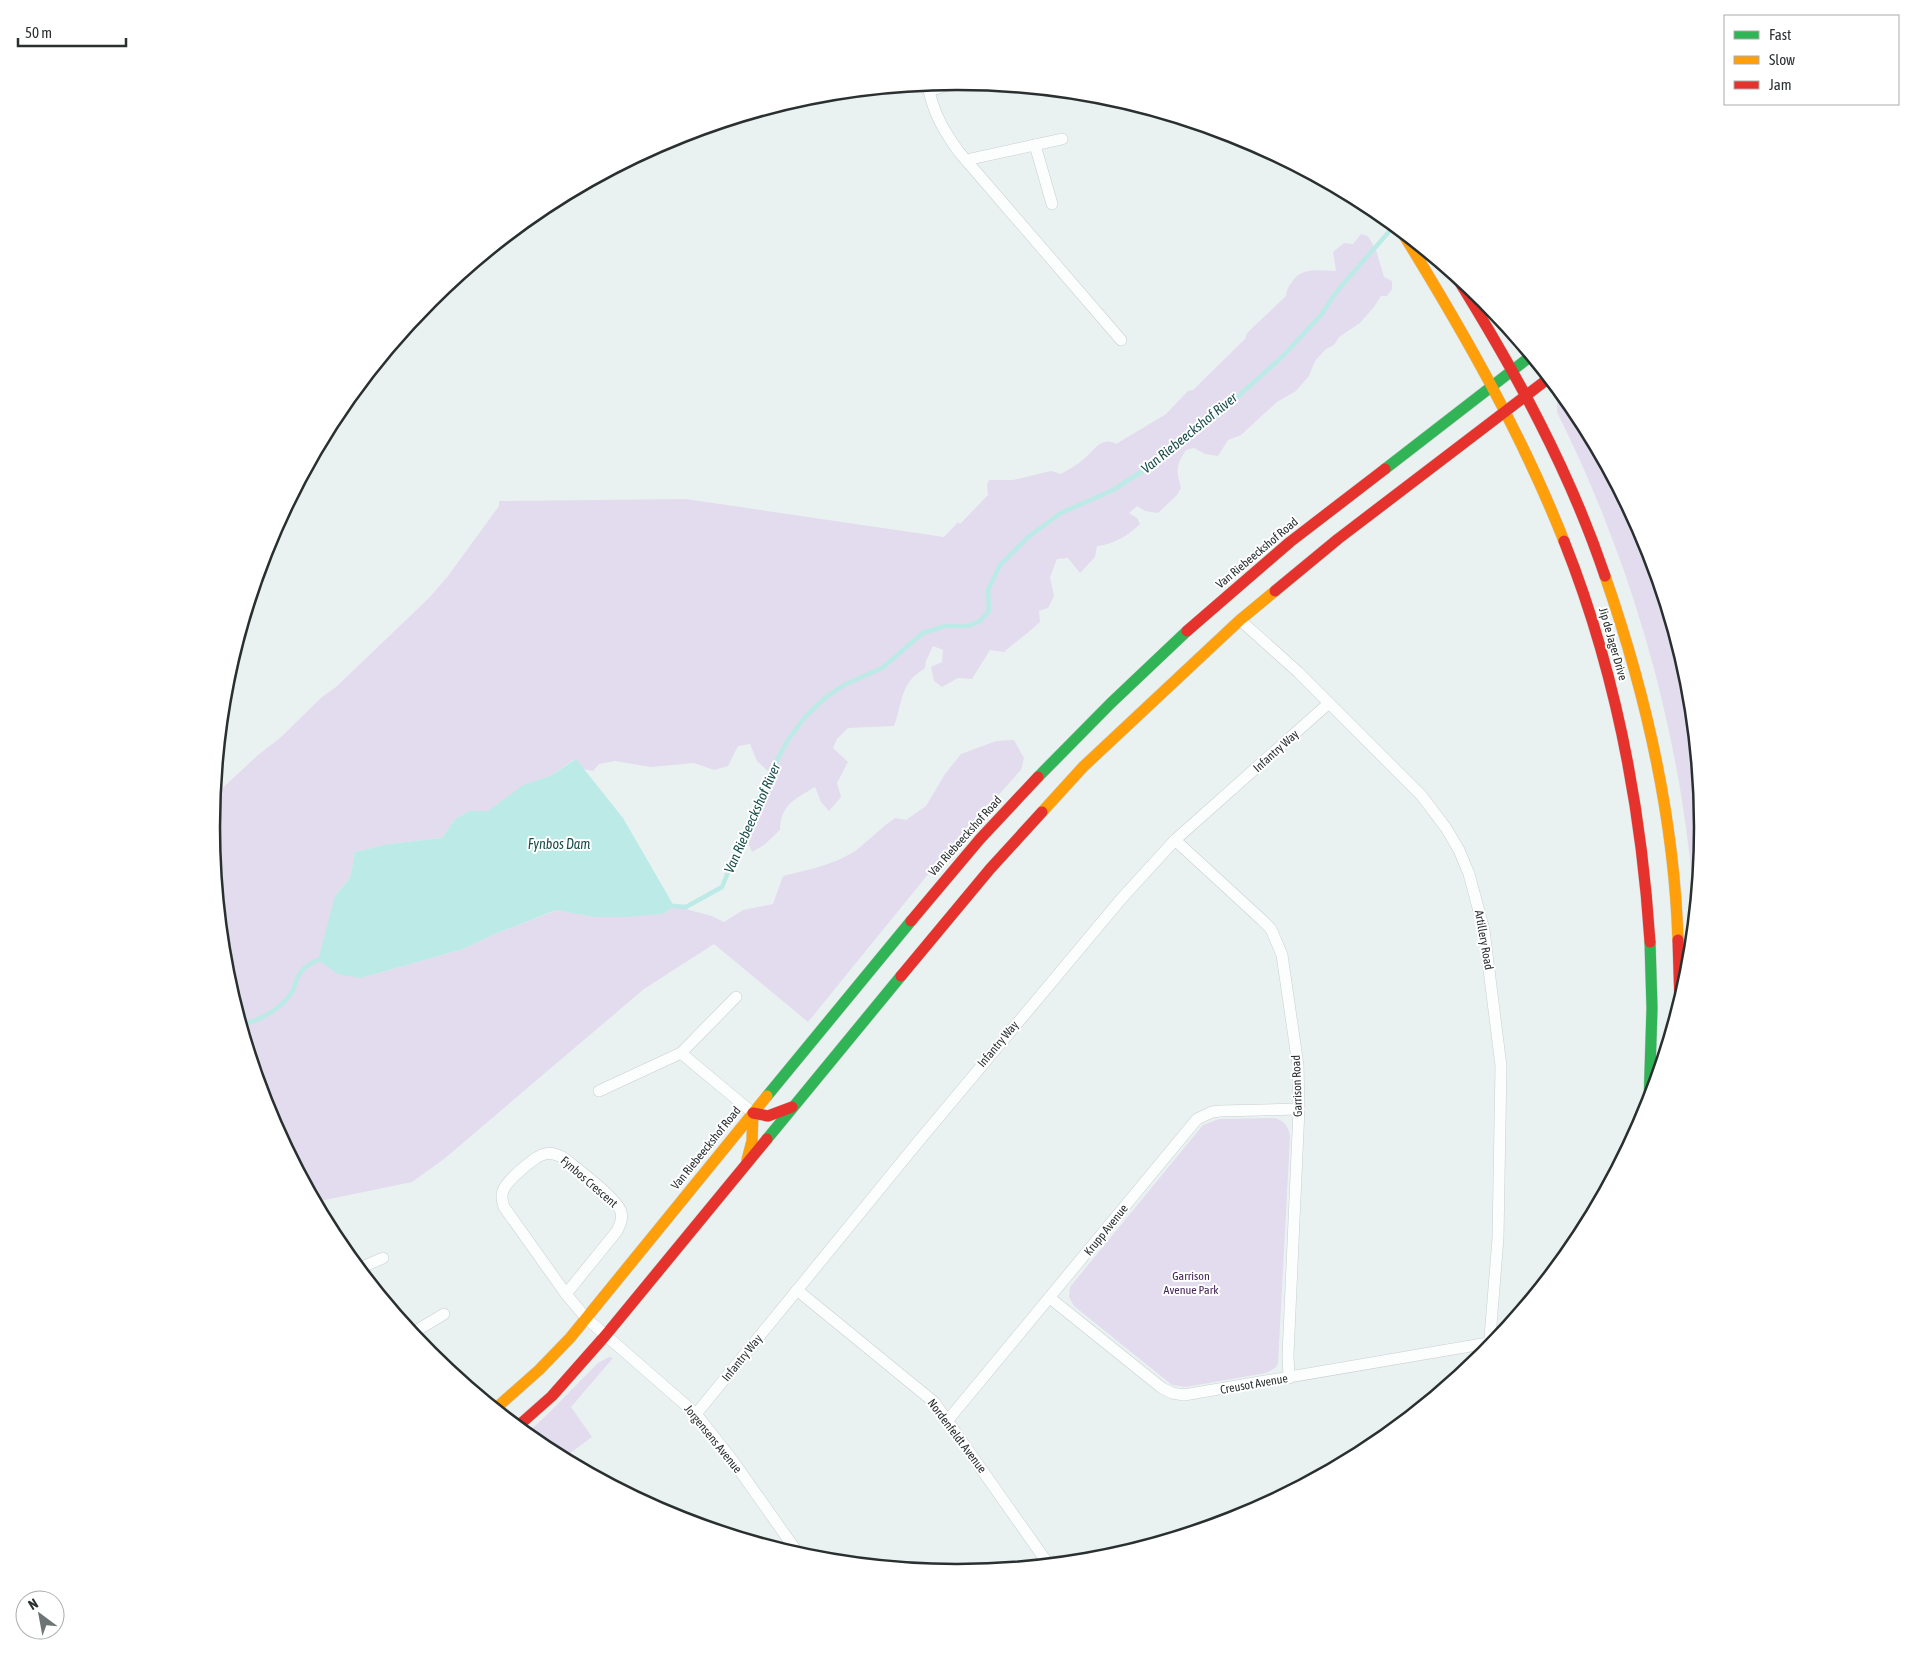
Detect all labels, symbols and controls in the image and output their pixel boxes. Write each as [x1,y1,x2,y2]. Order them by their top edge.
scale bar [18,15,125,47]
legend [1724,15,1899,105]
text: 50 m [25,24,52,41]
text: Fast [1769,26,1791,43]
text: Slow [1769,51,1795,68]
text: Jam [1769,76,1792,93]
water label: Van Riebeeckshof River [1138,389,1241,477]
street label: Van Riebeeckshof Road [1213,515,1301,591]
street label: Jip de Jager Drive [1596,606,1630,682]
street label: Infantry Way [1250,727,1302,775]
water label: Van Riebeeckshof River [721,760,784,876]
street label: Van Riebeeckshof Road [925,793,1005,879]
water label: Fynbos Dam [528,836,590,852]
street label: Artillery Road [1472,909,1496,971]
street label: Infantry Way [975,1018,1021,1070]
street label: Garrison Road [1289,1055,1305,1117]
street label: Van Riebeeckshof Road [668,1104,744,1192]
street label: Fynbos Crescent [558,1154,621,1211]
street label: Krupp Avenue [1081,1202,1131,1258]
park label: Garrison Avenue Park [1164,1269,1219,1297]
street label: Infantry Way [719,1332,765,1384]
street label: Creusot Avenue [1219,1371,1289,1397]
street label: Nordenfeldt Avenue [925,1396,989,1476]
street label: Jorgensens Avenue [681,1402,745,1476]
north arrow [15,1590,65,1640]
text: N [25,1595,41,1613]

